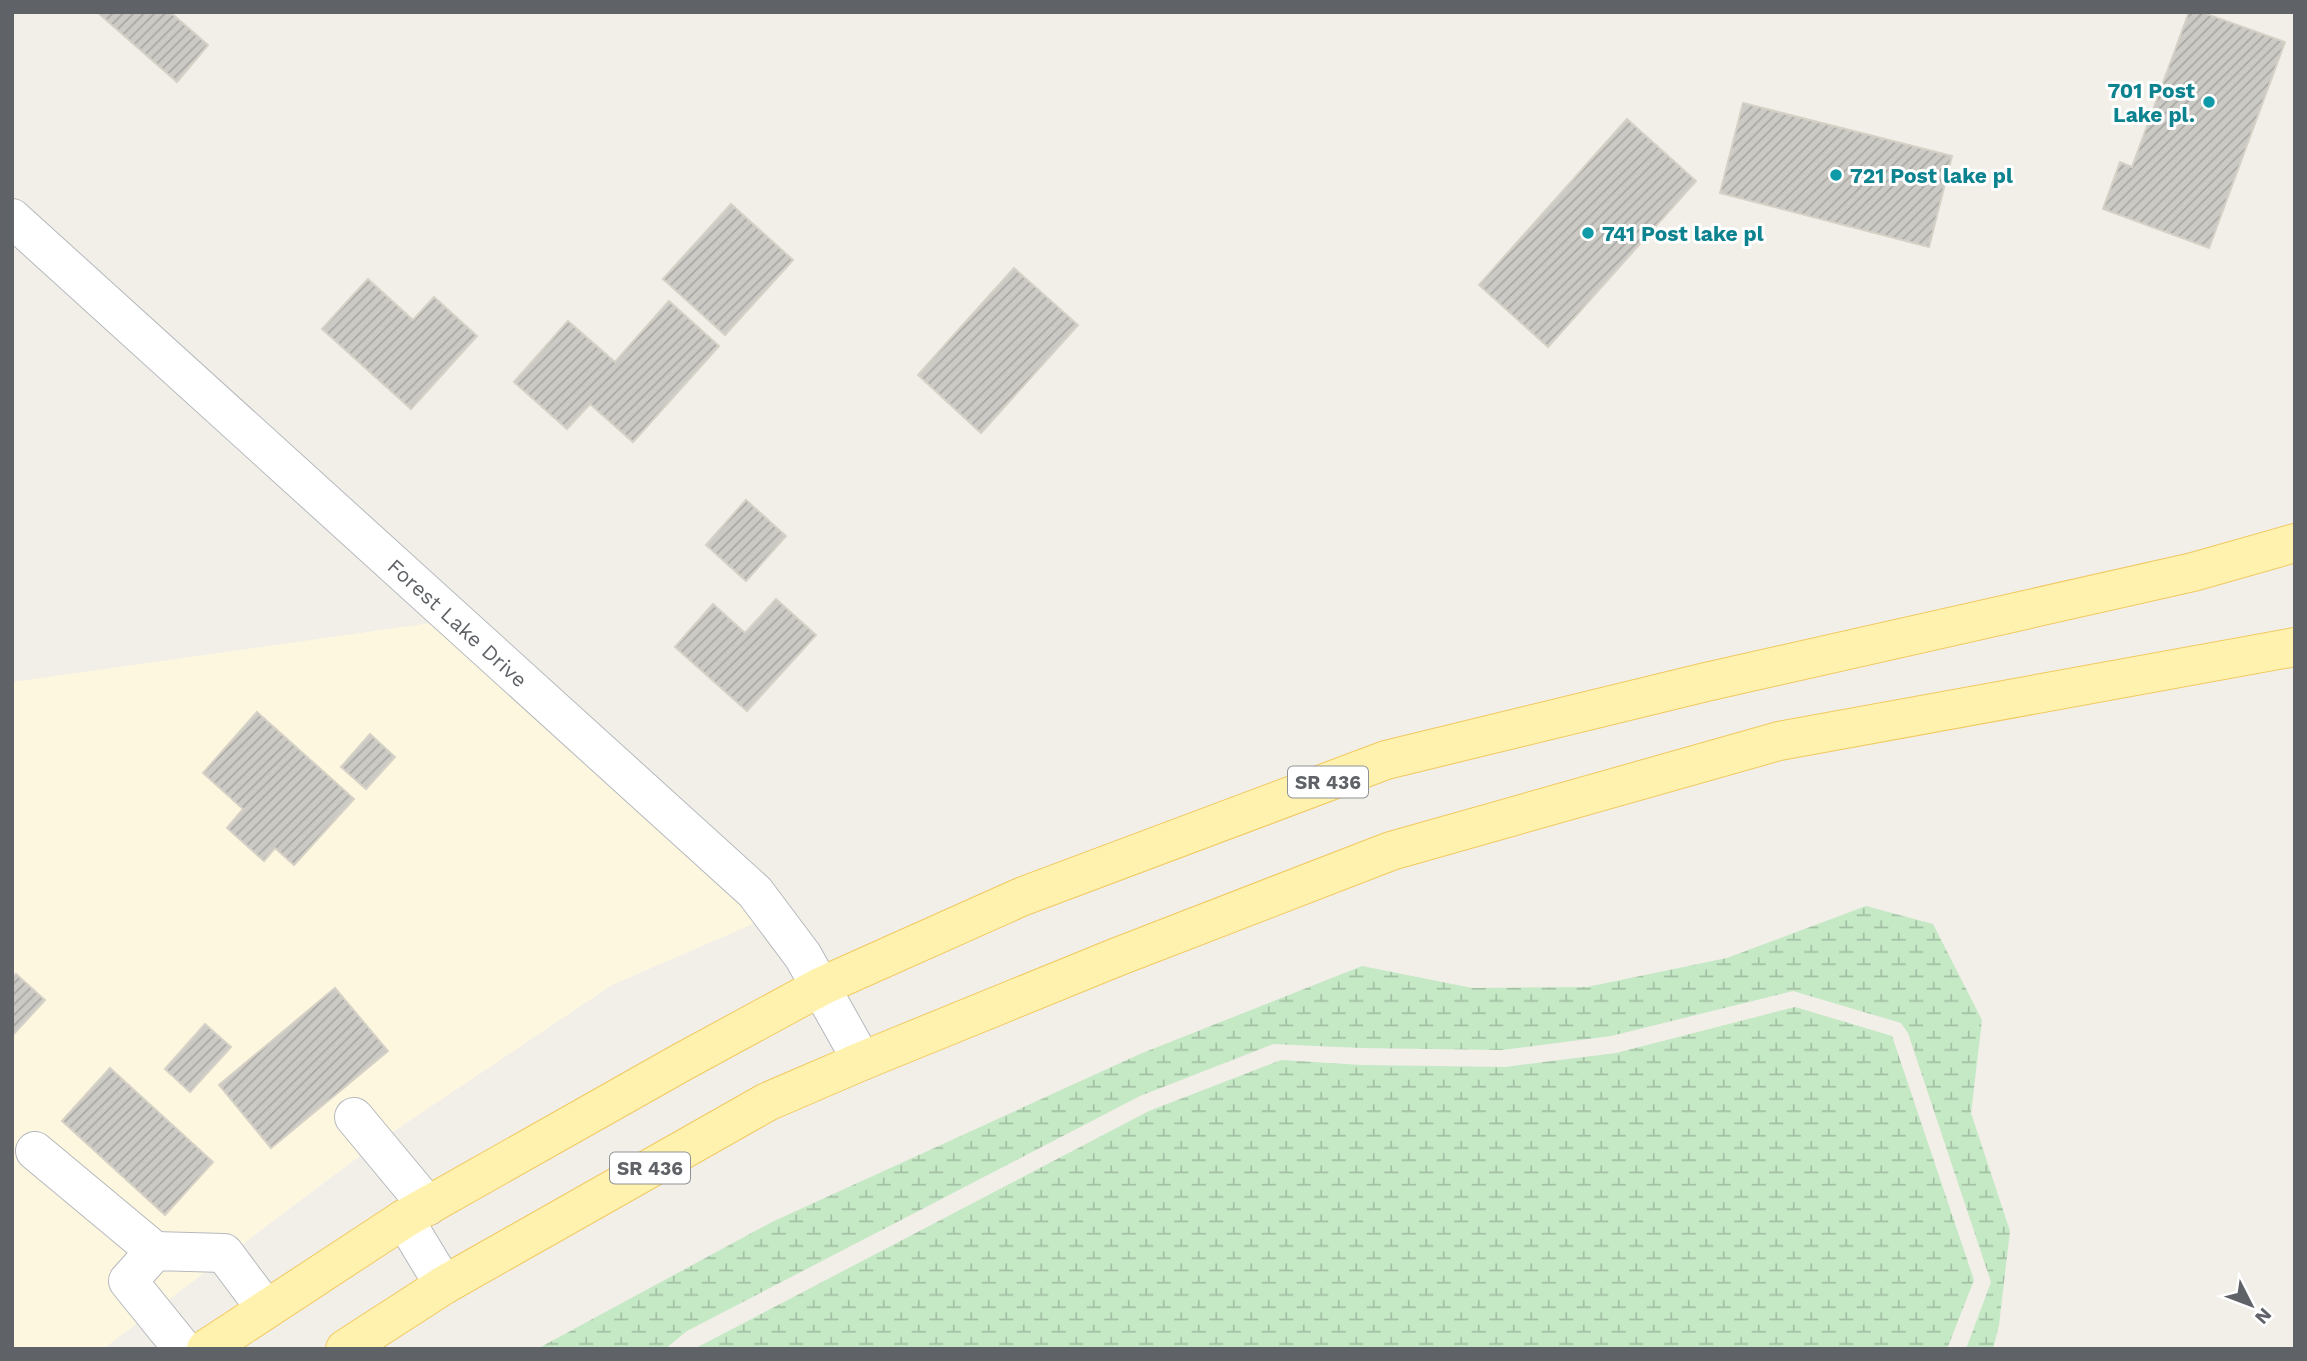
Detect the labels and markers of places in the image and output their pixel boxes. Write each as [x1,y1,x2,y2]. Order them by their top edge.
place label: 701 Post Lake pl. [2108,78,2195,127]
marker: 701 Post Lake pl. [2201,94,2217,110]
place label: 721 Post lake pl [1850,163,2013,188]
marker: 721 Post lake pl [1828,167,1844,183]
place label: 741 Post lake pl [1602,221,1764,246]
marker: 741 Post lake pl [1580,225,1596,241]

